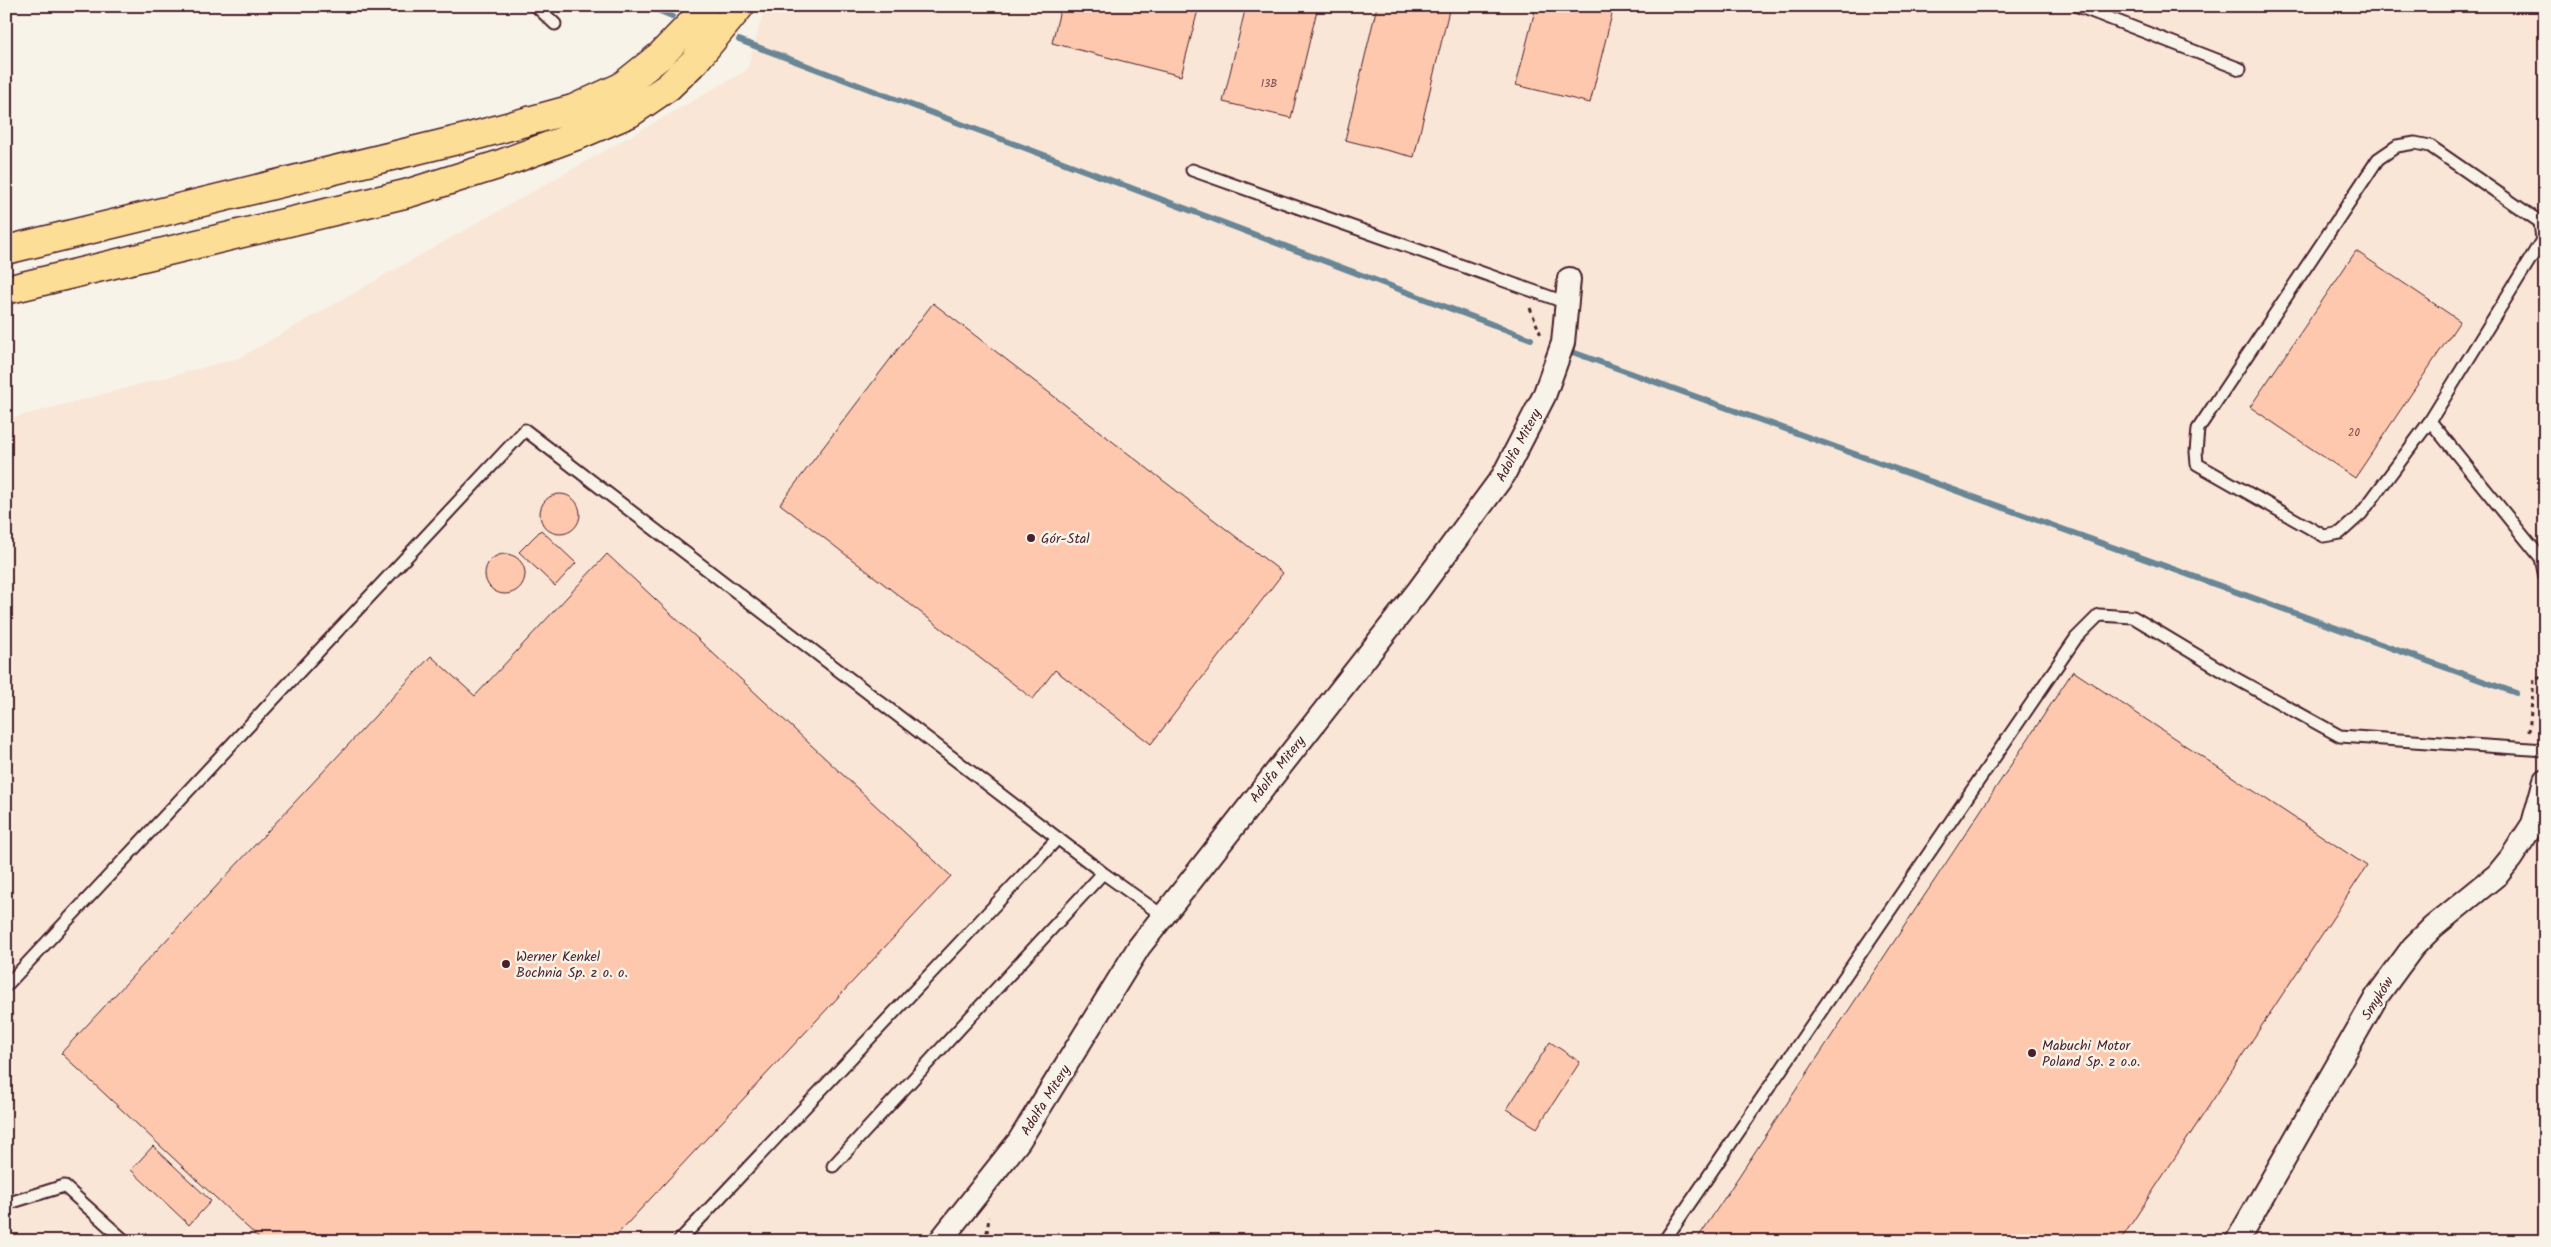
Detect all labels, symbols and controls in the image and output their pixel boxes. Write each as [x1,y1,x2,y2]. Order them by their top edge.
house number: 13B [1261,75,1277,93]
street label: Adolfa Mitery [1490,405,1548,486]
house number: 20 [2348,424,2360,442]
place label: Gór-Stal [1041,528,1090,550]
marker: Gór-Stal [1025,532,1037,544]
street label: Adolfa Mitery [1244,731,1311,808]
place label: Werner Kenkel Bochnia Sp. z o. o. [516,946,628,984]
marker: Werner Kenkel Bochnia Sp. z o. o. [500,958,512,970]
street label: Smyków [2356,972,2400,1024]
place label: Mabuchi Motor Poland Sp. z o.o. [2042,1035,2140,1073]
marker: Mabuchi Motor Poland Sp. z o.o. [2026,1047,2038,1059]
street label: Adolfa Mitery [1015,1060,1077,1140]

